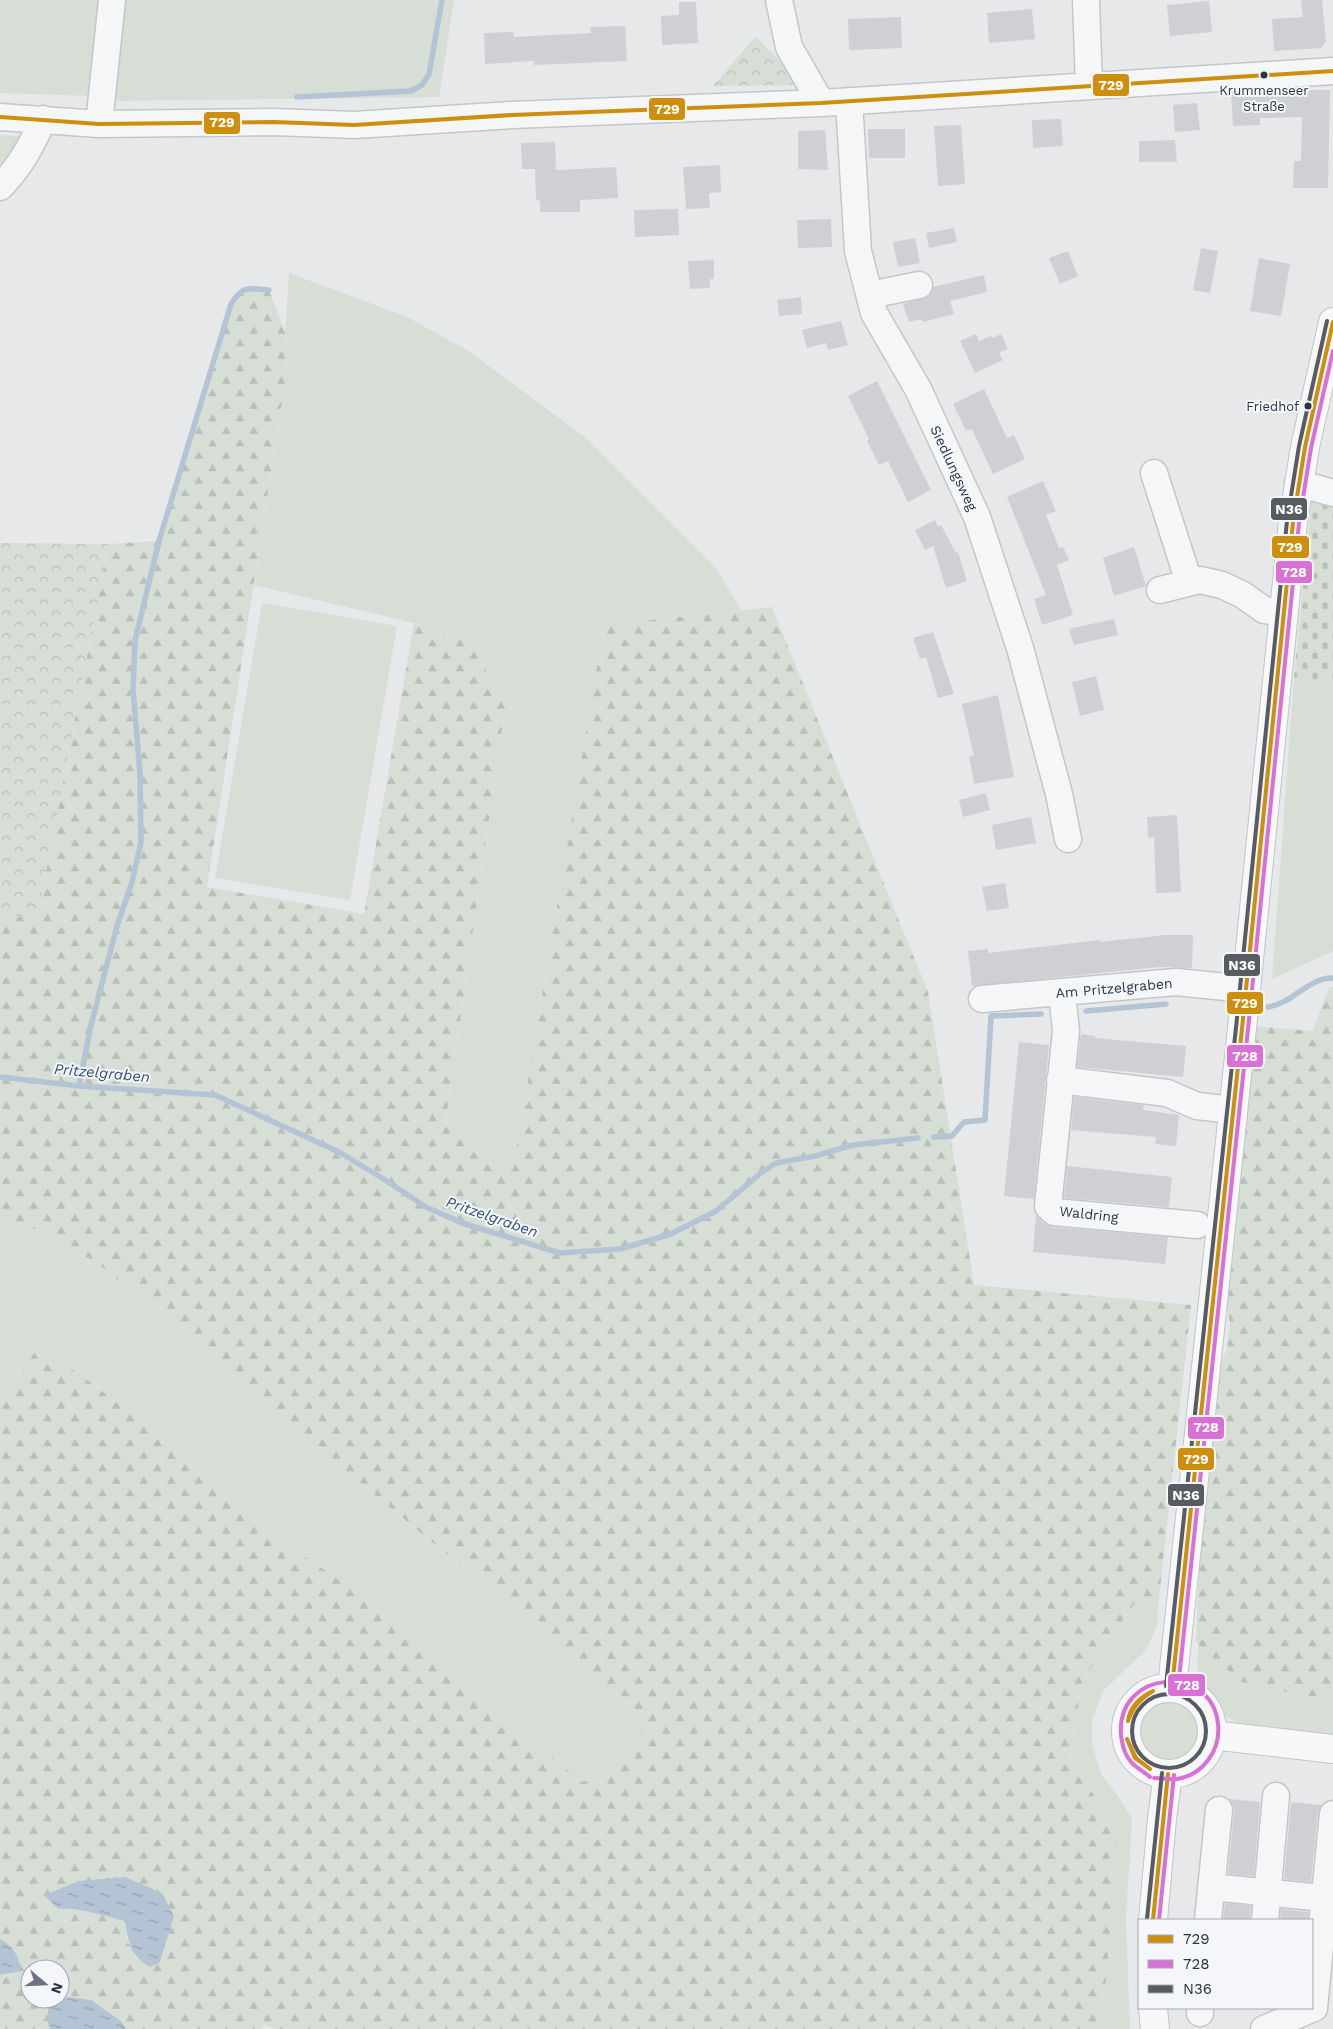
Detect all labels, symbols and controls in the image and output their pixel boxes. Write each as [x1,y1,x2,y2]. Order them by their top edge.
marker: Krummenseer Straße [1259,70,1269,80]
line badge: 729 [1092,73,1130,97]
text: 729 [1098,77,1124,93]
place label: Krummenseer Straße [1219,83,1309,114]
line badge: 729 [648,97,686,121]
text: 729 [654,101,680,117]
line badge: 729 [203,111,241,135]
text: 729 [209,114,235,130]
place label: Friedhof [1246,399,1299,414]
marker: Friedhof [1303,401,1313,411]
street label: Siedlungsweg [927,423,981,514]
line badge: N36 [1270,497,1308,521]
text: N36 [1275,501,1303,517]
line badge: 729 [1271,535,1310,559]
text: 729 [1277,539,1303,555]
line badge: 728 [1275,560,1313,584]
text: 728 [1281,564,1307,580]
line badge: N36 [1223,953,1261,977]
text: N36 [1228,957,1256,973]
street label: Am Pritzelgraben [1055,975,1173,1001]
line badge: 729 [1226,991,1264,1015]
text: 729 [1232,995,1258,1011]
line badge: 728 [1226,1044,1264,1068]
text: 728 [1232,1048,1258,1064]
water label: Pritzelgraben [53,1060,151,1086]
water label: Pritzelgraben [444,1193,540,1241]
street label: Waldring [1059,1203,1120,1225]
line badge: 728 [1187,1416,1225,1440]
text: 728 [1193,1419,1219,1435]
line badge: 729 [1177,1447,1215,1471]
text: 729 [1183,1451,1209,1467]
line badge: N36 [1167,1483,1205,1507]
text: N36 [1172,1487,1200,1503]
line badge: 728 [1167,1673,1206,1697]
text: 728 [1174,1677,1200,1693]
legend [1138,1919,1313,2009]
text: 729 [1183,1930,1209,1948]
text: 728 [1183,1955,1209,1973]
north arrow [20,1959,70,2009]
text: N36 [1183,1980,1212,1998]
text: N [48,1981,67,1996]

